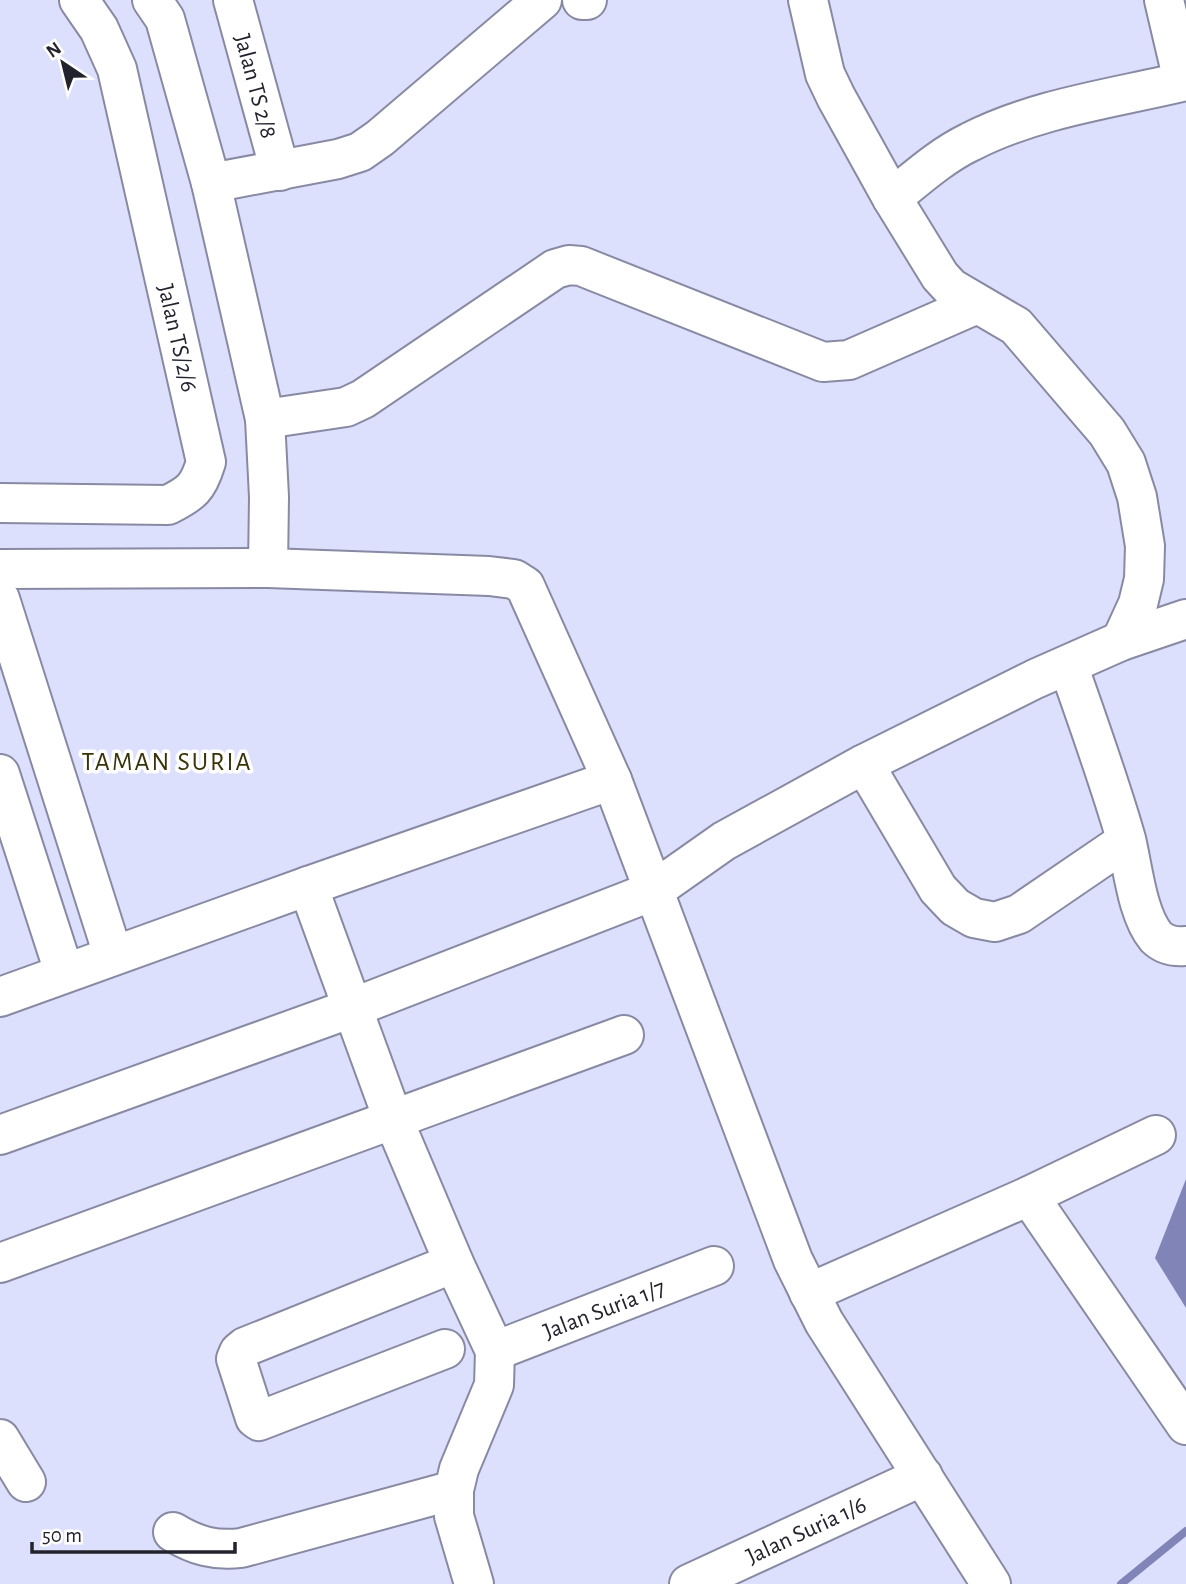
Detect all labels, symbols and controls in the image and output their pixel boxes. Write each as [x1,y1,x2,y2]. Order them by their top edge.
north arrow [28,28,98,98]
street label: Jalan TS 2/8 [230,31,280,141]
text: N [43,39,65,62]
street label: Jalan TS/2/6 [153,282,201,394]
district label: TAMAN SURIA [82,749,252,775]
street label: Jalan Suria 1/7 [540,1276,669,1344]
street label: Jalan Suria 1/6 [743,1493,870,1569]
scale bar [32,1510,234,1554]
text: 50 m [42,1525,82,1546]

